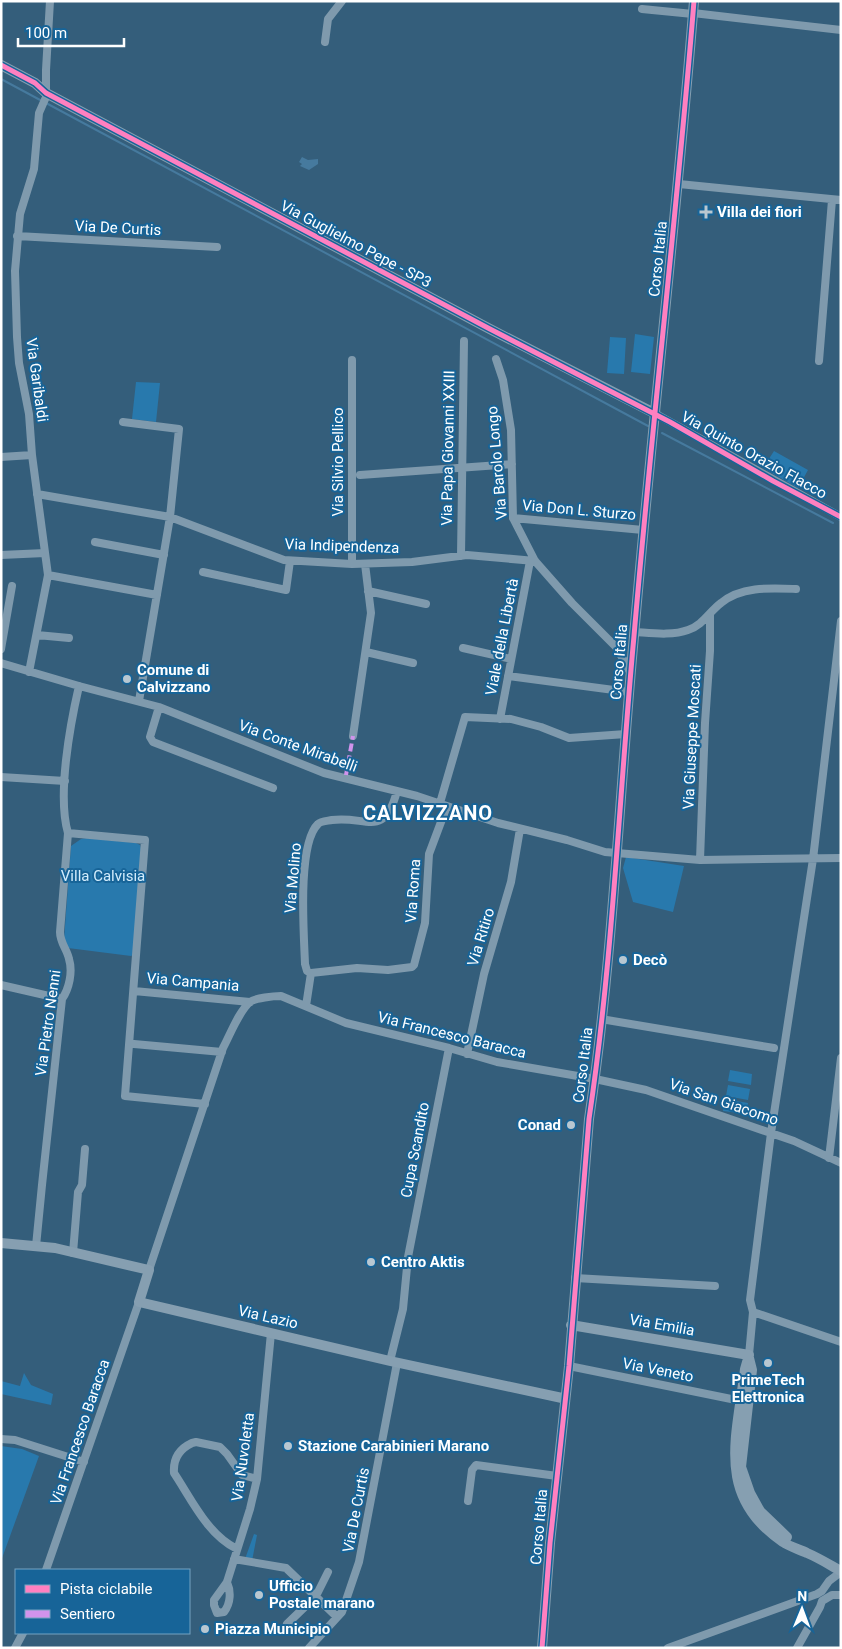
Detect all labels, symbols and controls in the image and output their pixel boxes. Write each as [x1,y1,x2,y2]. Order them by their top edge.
scale bar [18,15,124,47]
text: 100 m [25,24,67,42]
street label: Via Guglielmo Pepe - SP3 [277,197,435,291]
place label: Villa dei fiori [717,203,802,221]
marker: Villa dei fiori [699,205,713,219]
street label: Via De Curtis [74,217,162,239]
street label: Corso Italia [645,220,671,298]
street label: Via Garibaldi [22,337,52,423]
street label: Via Papa Giovanni XXIII [438,370,458,526]
street label: Via Barolo Longo [483,405,511,521]
street label: Via Silvio Pellico [329,407,347,517]
street label: Via Quinto Orazio Flacco [678,407,830,503]
street label: Via Don L. Sturzo [521,496,637,524]
street label: Via Indipendenza [284,535,400,557]
street label: Viale della Libertà [482,577,522,697]
street label: Corso Italia [607,623,631,701]
place label: Comune di Calvizzano [137,661,211,696]
street label: Via Giuseppe Moscati [679,664,705,810]
marker: Comune di Calvizzano [121,673,133,685]
street label: Via Conte Mirabelli [236,716,360,776]
district label: CALVIZZANO [363,801,493,825]
street label: Via Molino [281,842,305,914]
street label: Via Roma [402,858,424,924]
park label: Villa Calvisia [61,867,145,885]
street label: Via Ritiro [464,906,498,968]
place label: Decò [633,951,667,969]
marker: Decò [617,954,629,966]
street label: Via Pietro Nenni [32,969,64,1077]
street label: Via Campania [146,969,240,995]
street label: Via Francesco Baracca [376,1008,528,1062]
street label: Corso Italia [569,1026,597,1104]
street label: Via San Giacomo [667,1075,781,1129]
street label: Cupa Scandito [397,1101,433,1199]
place label: Conad [518,1116,561,1134]
marker: Conad [565,1119,577,1131]
place label: Centro Aktis [381,1253,465,1271]
marker: Centro Aktis [365,1256,377,1268]
street label: Via Lazio [236,1301,300,1333]
street label: Via Emilia [628,1310,696,1340]
street label: Via Veneto [621,1354,695,1386]
street label: Via Francesco Baracca [47,1357,113,1507]
marker: PrimeTech Elettronica [762,1357,774,1369]
place label: PrimeTech Elettronica [731,1371,805,1406]
street label: Via Nuvoletta [228,1412,258,1502]
place label: Stazione Carabinieri Marano [298,1437,489,1455]
marker: Stazione Carabinieri Marano [282,1440,294,1452]
street label: Via De Curtis [339,1466,373,1554]
street label: Corso Italia [527,1488,551,1566]
legend [15,1569,190,1634]
place label: Ufficio Postale marano [269,1577,375,1612]
text: Pista ciclabile [60,1580,153,1598]
north arrow [777,1584,827,1634]
text: N [797,1588,807,1604]
marker: Ufficio Postale marano [253,1589,265,1601]
text: Sentiero [60,1605,115,1623]
place label: Piazza Municipio [215,1620,330,1638]
marker: Piazza Municipio [199,1623,211,1635]

